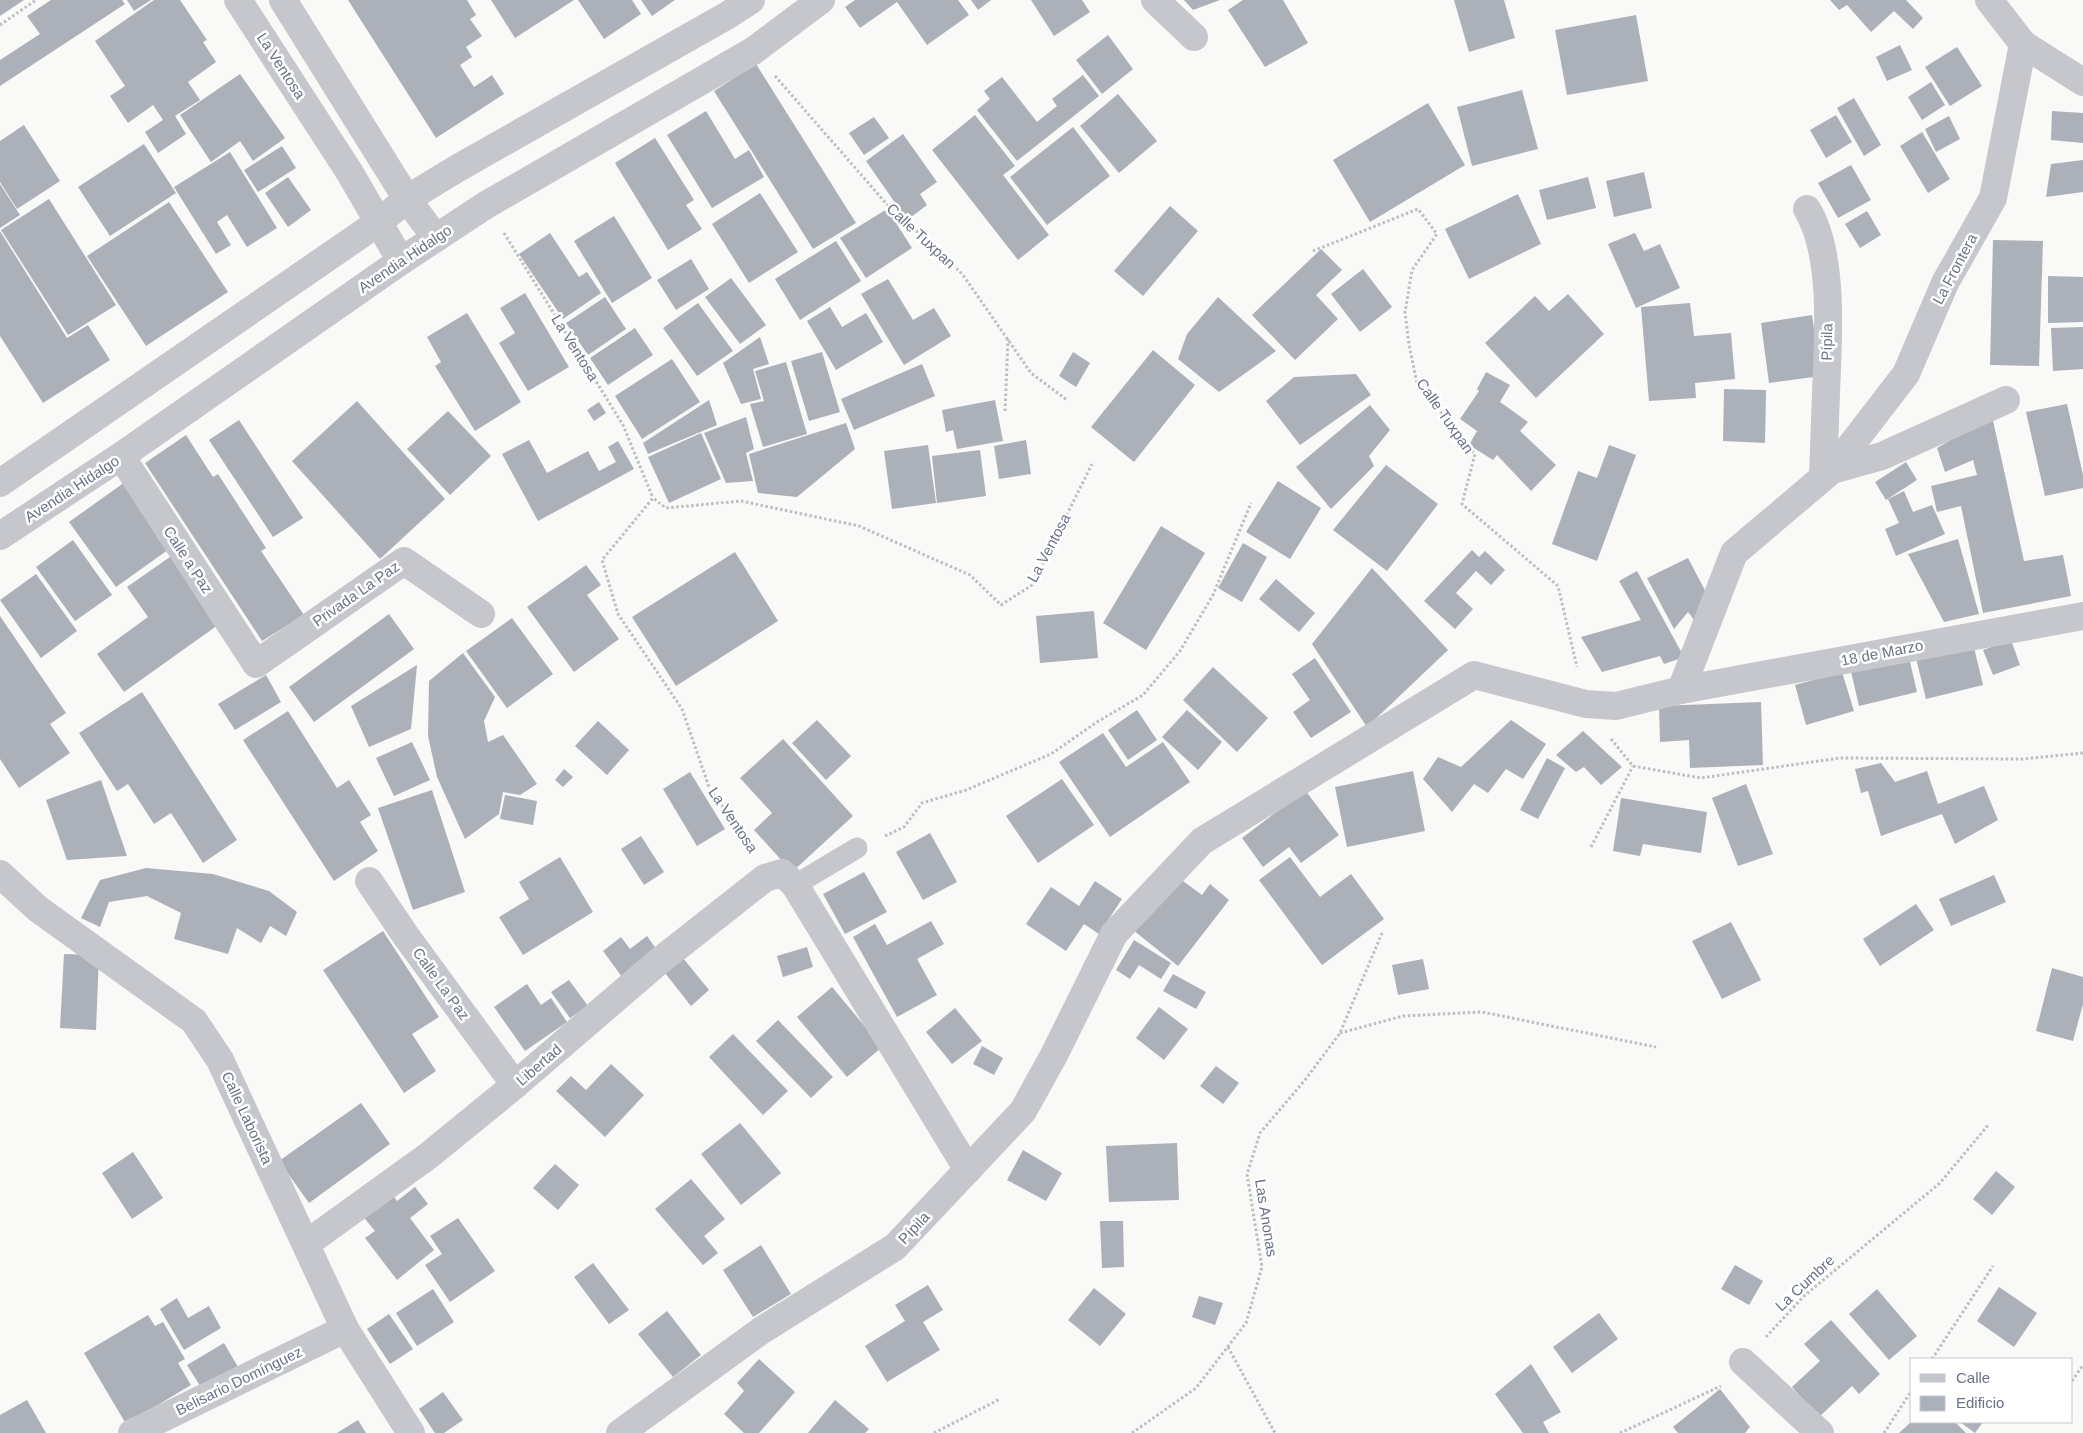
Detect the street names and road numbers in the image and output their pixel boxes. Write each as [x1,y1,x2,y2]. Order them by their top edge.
street label: La Ventosa [254,30,309,102]
street label: Calle Tuxpan [884,200,959,272]
street label: Avendia Hidalgo [355,221,455,296]
street label: La Frontera [1929,230,1981,307]
street label: La Ventosa [548,311,603,385]
street label: Pípila [1818,322,1835,361]
street label: Calle Tuxpan [1413,375,1477,456]
street label: Avendia Hidalgo [21,452,122,525]
street label: La Ventosa [1023,510,1074,585]
street label: Calle a Paz [160,523,216,597]
street label: Privada La Paz [309,557,402,630]
street label: 18 de Marzo [1839,636,1924,669]
street label: La Ventosa [705,784,762,856]
street label: Calle La Paz [410,944,473,1023]
street label: Libertad [513,1040,565,1089]
street label: Calle Laborista [219,1069,277,1167]
street label: Las Anonas [1252,1178,1281,1258]
street label: Pípila [895,1208,933,1247]
street label: La Cumbre [1772,1251,1838,1314]
street label: Belisario Domínguez [173,1343,305,1419]

